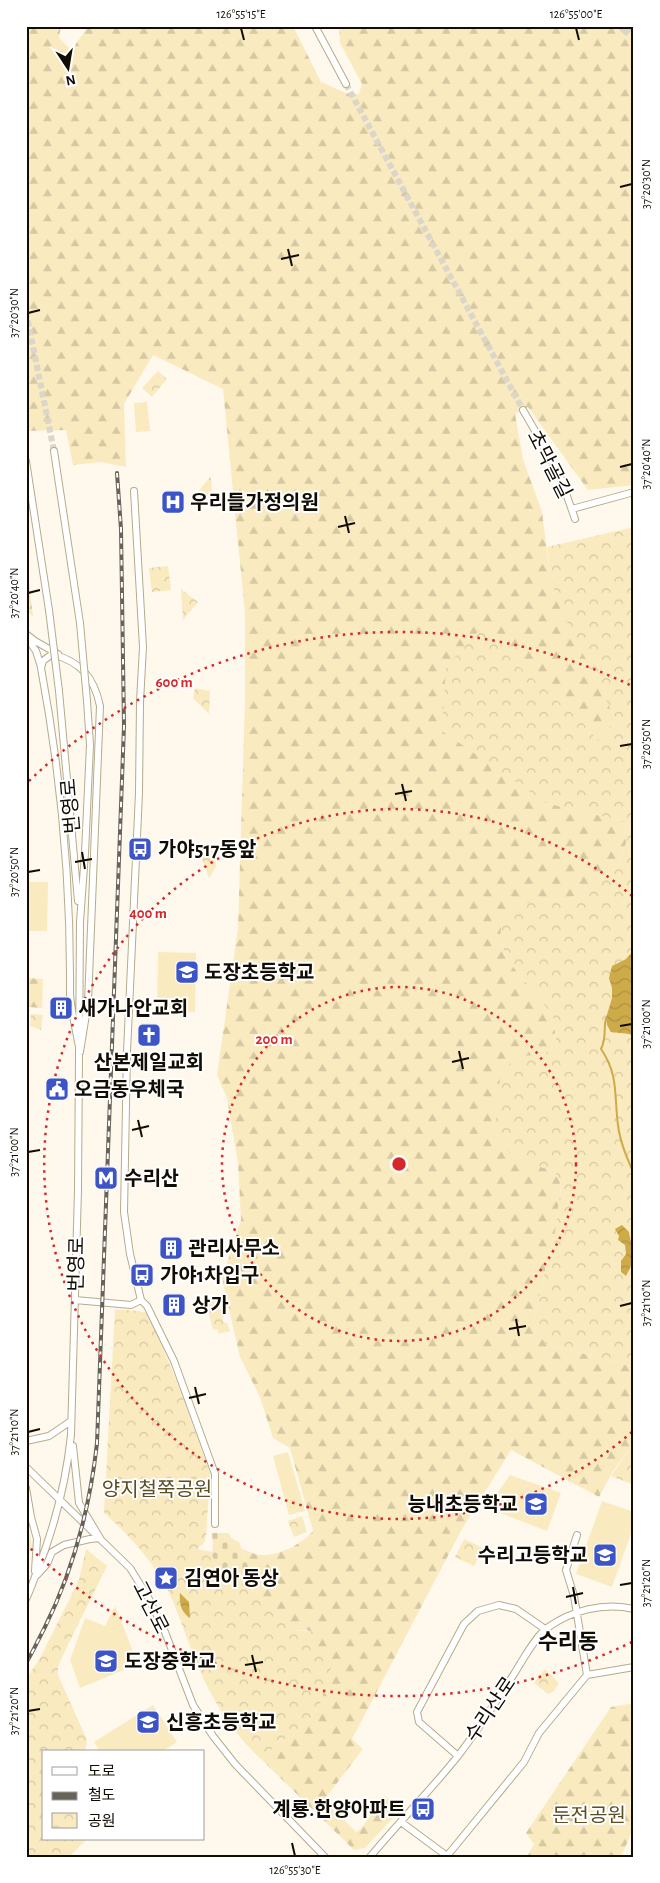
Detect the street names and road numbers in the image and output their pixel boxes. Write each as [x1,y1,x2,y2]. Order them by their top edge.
street label: 초막골길 [523,427,576,502]
street label: 번영로 [58,778,83,834]
street label: 번영로 [66,1236,87,1292]
street label: 고산로 [129,1578,172,1637]
street label: 수리산로 [461,1673,520,1746]

